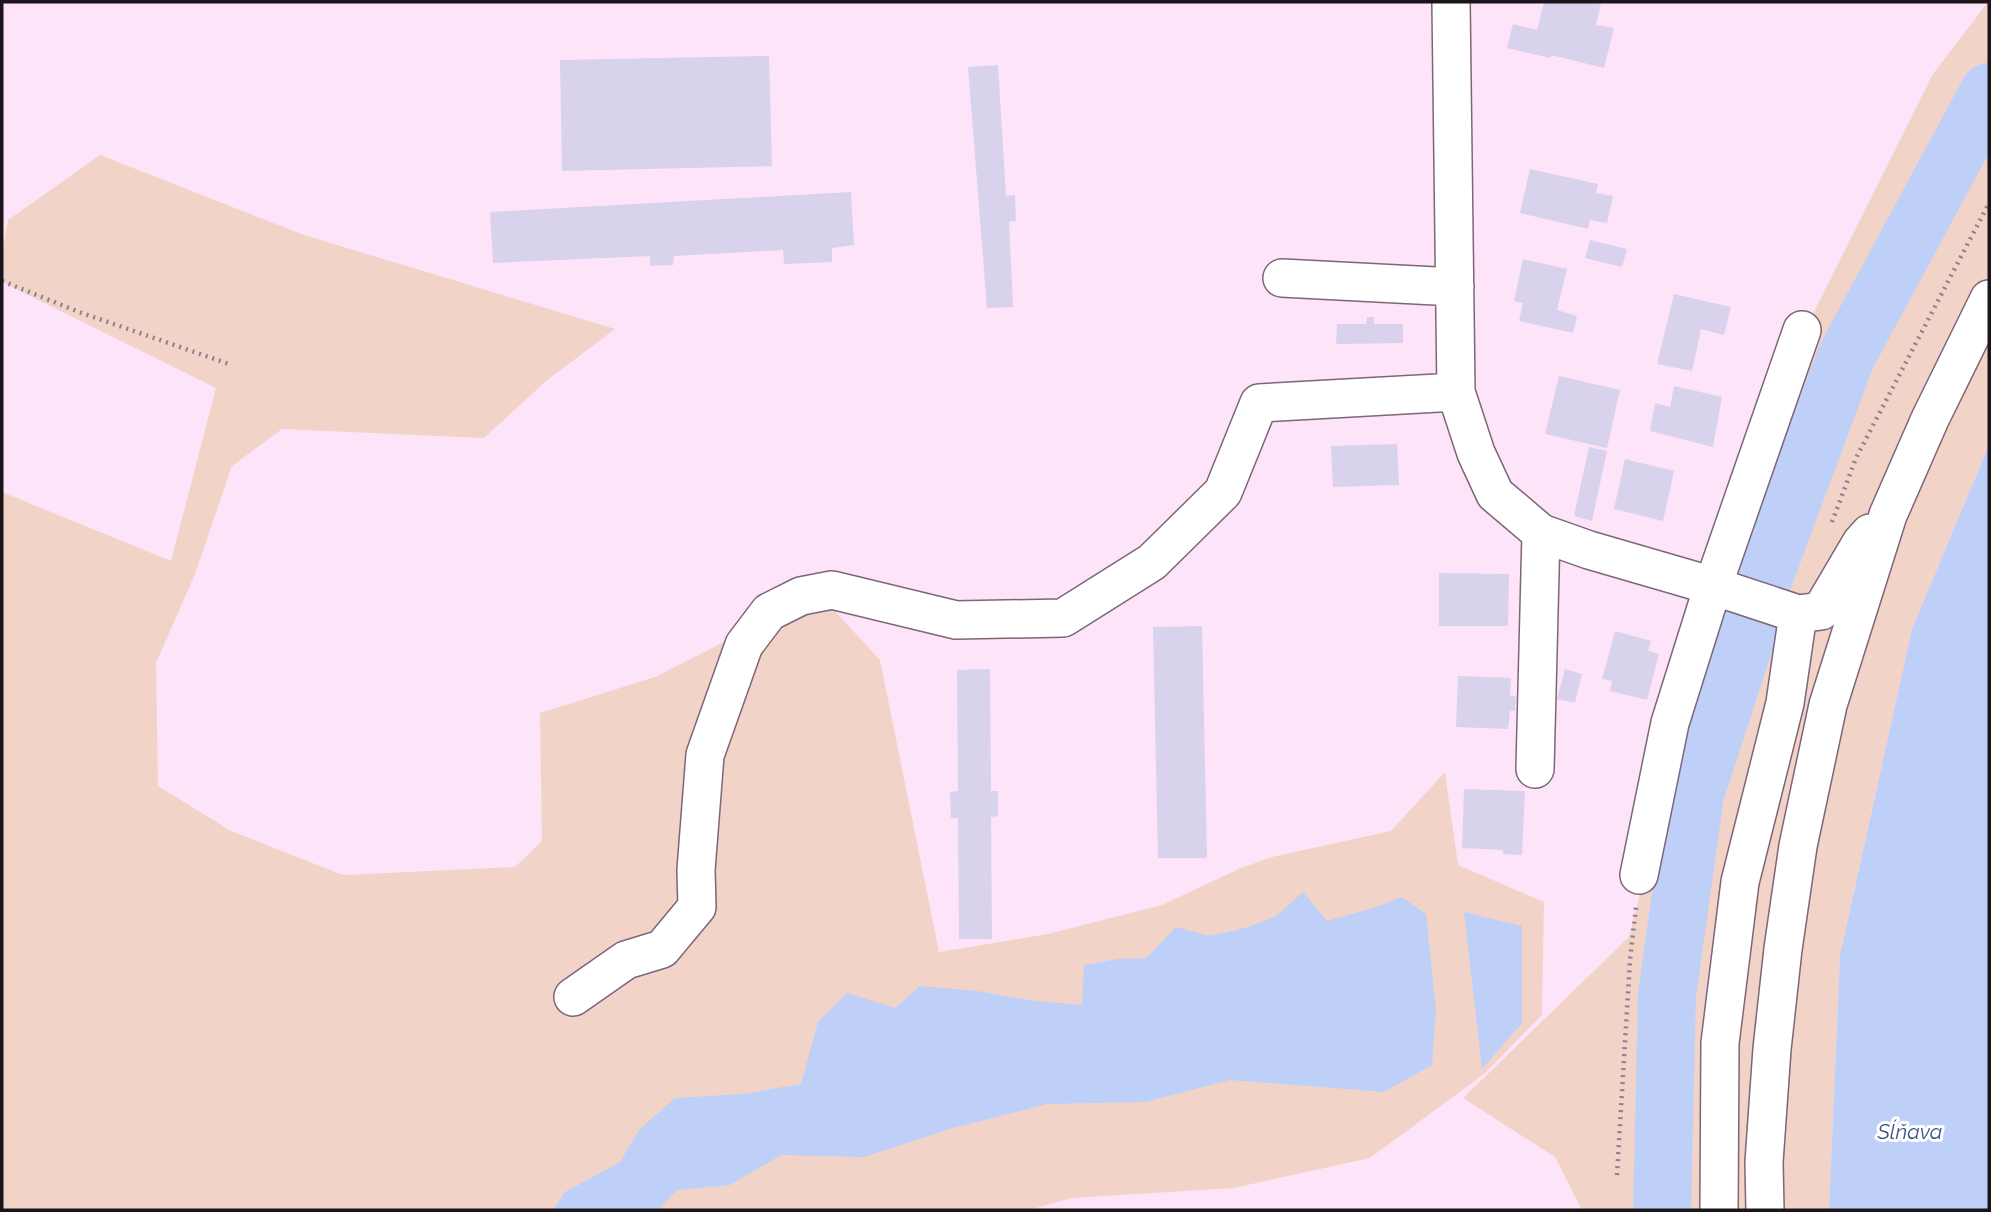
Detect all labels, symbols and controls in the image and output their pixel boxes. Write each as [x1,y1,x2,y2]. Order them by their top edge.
water label: Sĺňava [1877,1119,1942,1144]

